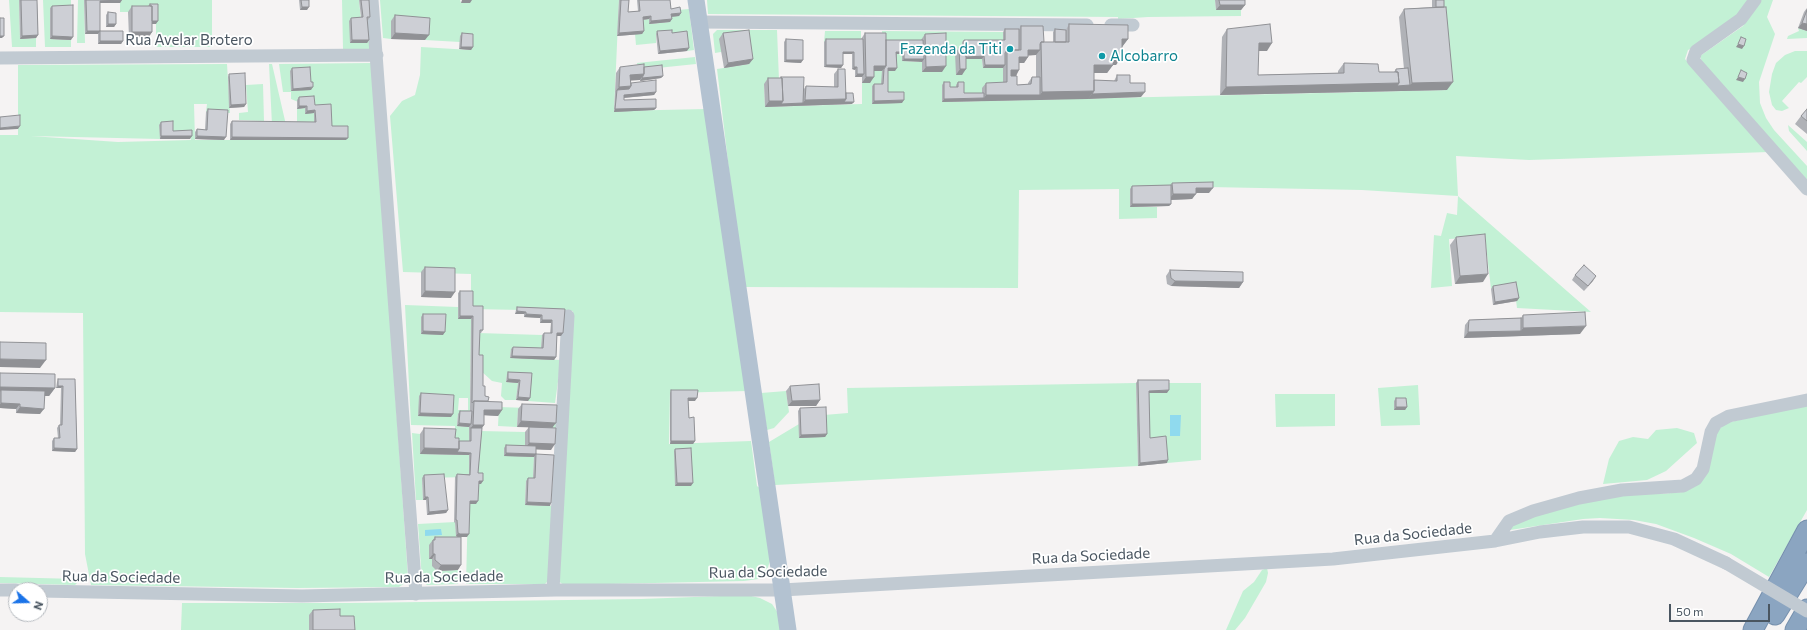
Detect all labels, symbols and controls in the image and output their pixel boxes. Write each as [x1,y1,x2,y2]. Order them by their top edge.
street label: Rua Avelar Brotero [125,31,253,49]
place label: Fazenda da Titi [900,40,1002,58]
marker: Fazenda da Titi [1005,44,1015,54]
place label: Alcobarro [1110,47,1178,65]
marker: Alcobarro [1097,51,1107,61]
street label: Rua da Sociedade [1353,519,1473,549]
street label: Rua da Sociedade [1031,544,1151,568]
street label: Rua da Sociedade [709,562,827,582]
street label: Rua da Sociedade [62,567,180,587]
street label: Rua da Sociedade [385,567,503,587]
north arrow [8,582,48,622]
scale bar [1671,596,1772,622]
text: N [31,600,46,612]
text: 50 m [1676,604,1704,618]

